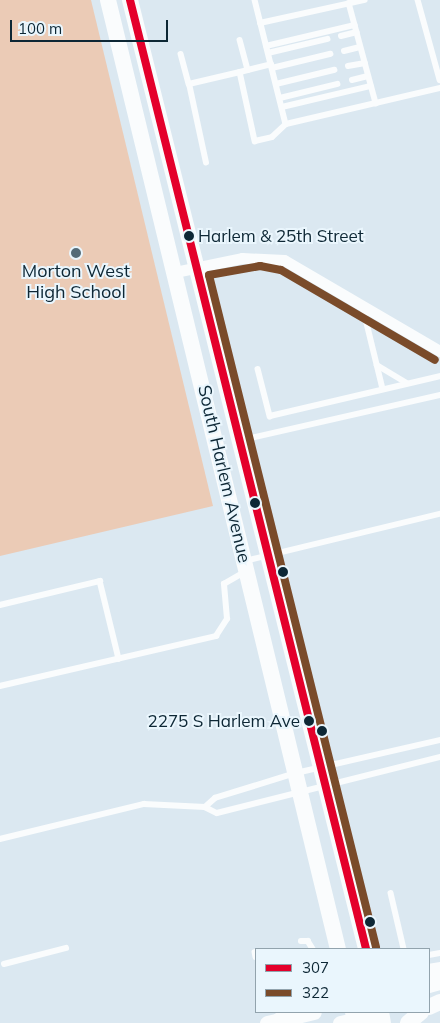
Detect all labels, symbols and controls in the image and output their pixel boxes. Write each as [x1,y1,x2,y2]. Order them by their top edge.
scale bar [12,10,170,42]
text: 100 m [18,19,62,38]
place label: Harlem & 25th Street [198,226,364,246]
marker: Harlem & 25th Street [184,231,194,241]
marker: Morton West High School [70,247,82,259]
place label: Morton West High School [22,261,130,304]
street label: South Harlem Avenue [193,383,255,565]
unlabelled marker [250,498,260,508]
unlabelled marker [278,567,288,577]
place label: 2275 S Harlem Ave [147,711,300,731]
marker: 2275 S Harlem Ave [304,716,314,726]
unlabelled marker [317,726,327,736]
unlabelled marker [365,917,375,927]
legend [255,948,430,1013]
text: 307 [302,958,329,977]
text: 322 [302,983,329,1002]

